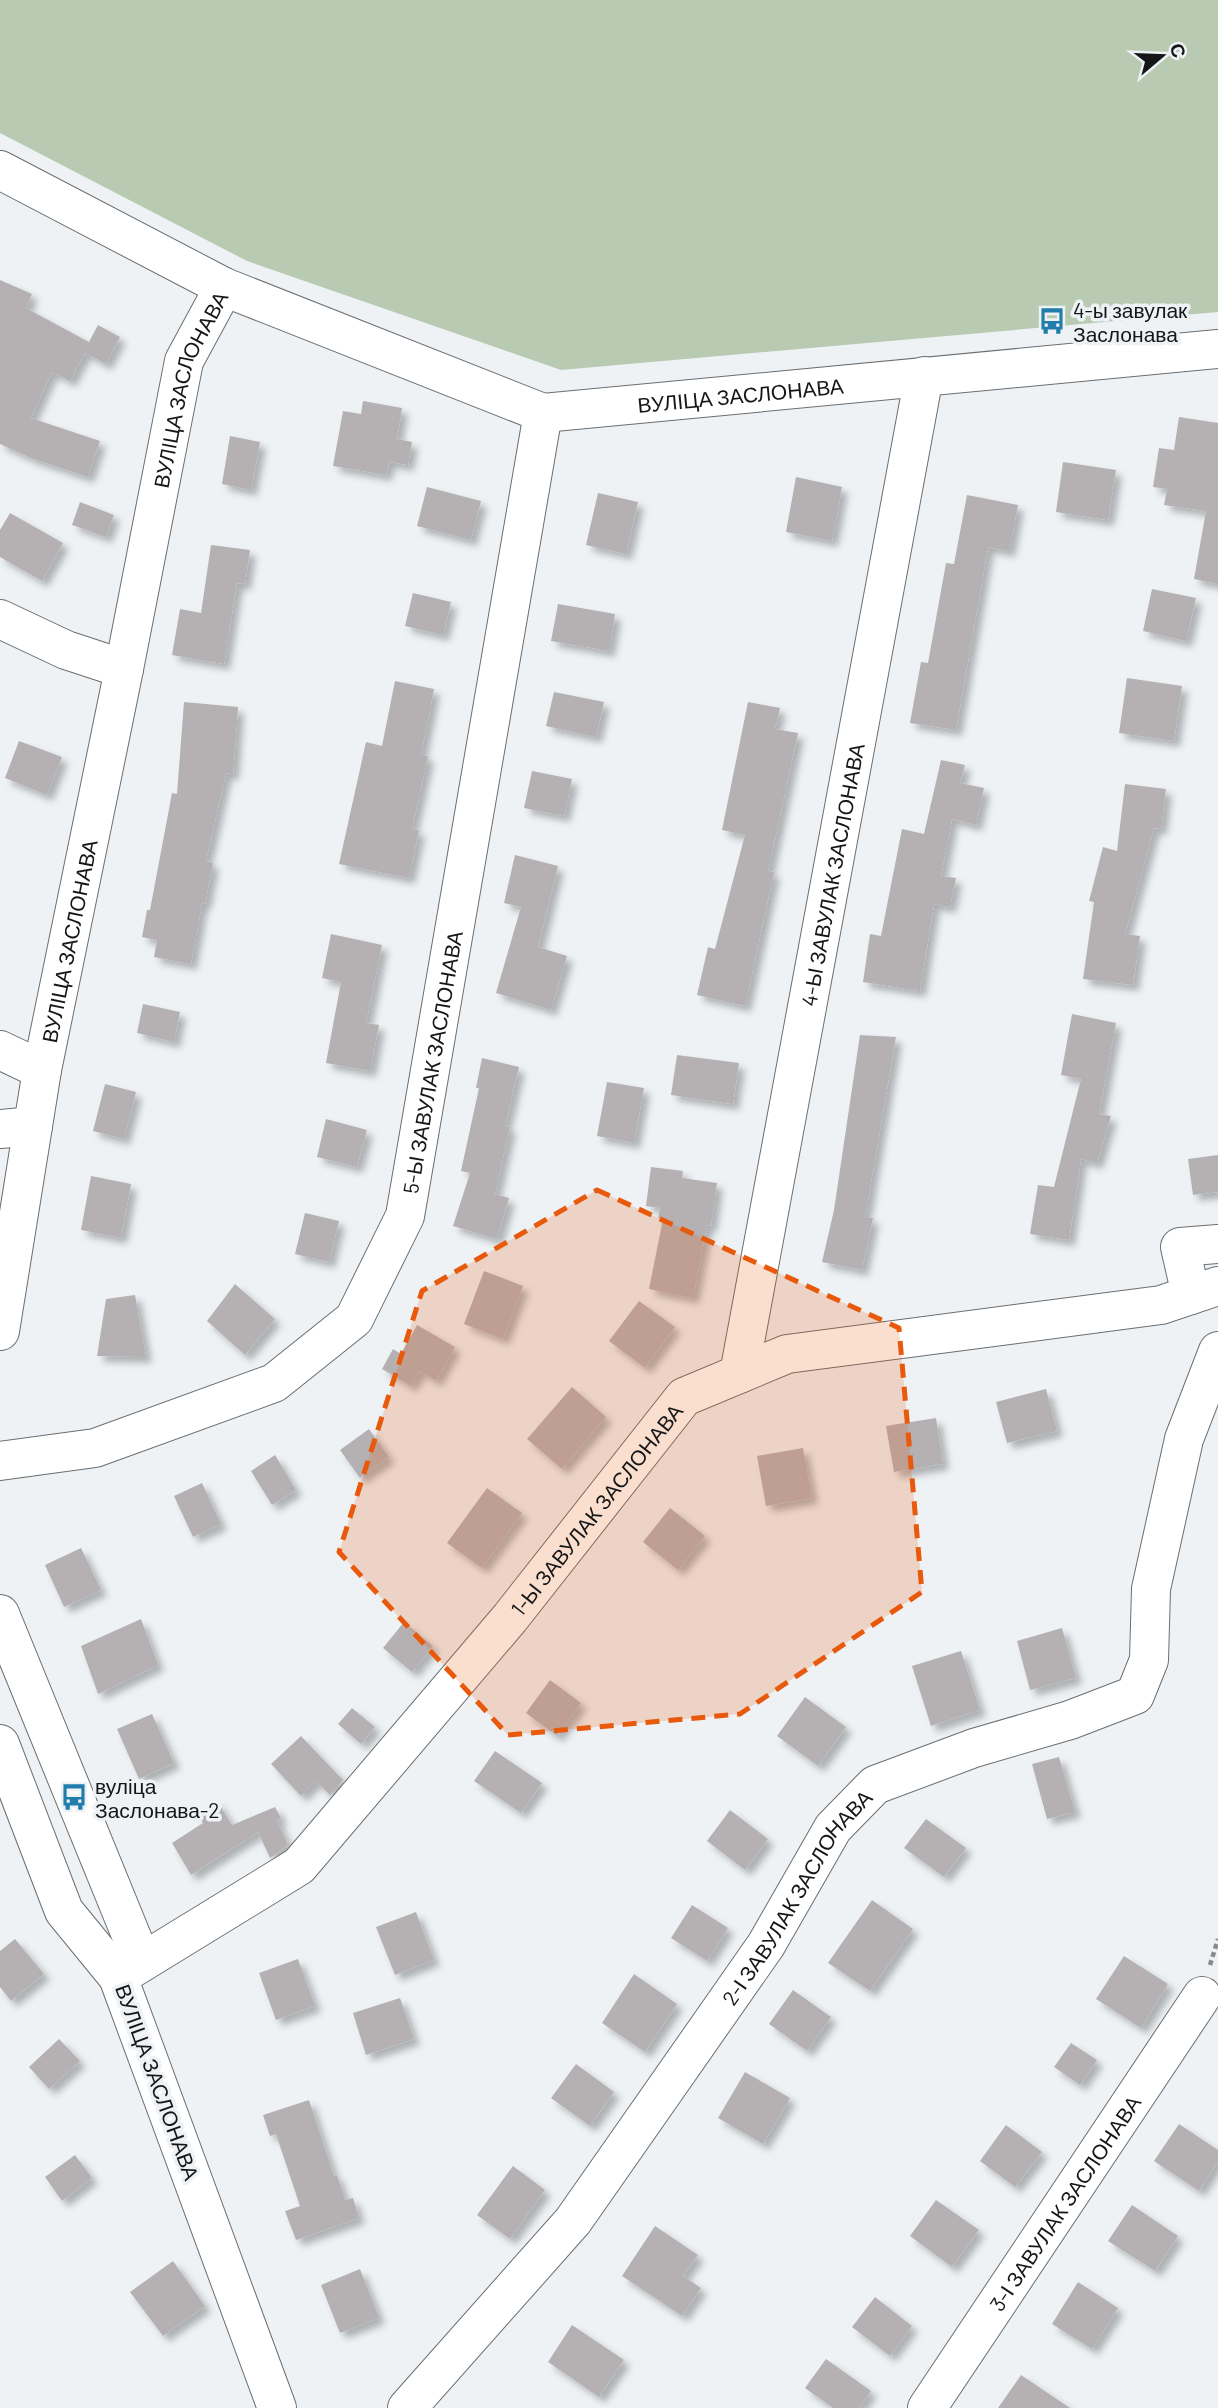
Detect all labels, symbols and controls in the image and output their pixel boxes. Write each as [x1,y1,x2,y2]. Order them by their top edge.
north arrow [1127,21,1197,91]
text: С [1165,40,1192,61]
street label: ВУЛІЦА ЗАСЛОНАВА [147,287,232,490]
place label: 4-ы завулак Заслонава [1073,297,1188,346]
bus stop icon: 4-ы завулак Заслонава [1037,306,1067,336]
street label: ВУЛІЦА ЗАСЛОНАВА [636,372,844,416]
street label: 4-Ы ЗАВУЛАК ЗАСЛОНАВА [795,741,868,1008]
street label: ВУЛІЦА ЗАСЛОНАВА [35,837,101,1045]
street label: 5-Ы ЗАВУЛАК ЗАСЛОНАВА [397,929,466,1195]
street label: 1-Ы ЗАВУЛАК ЗАСЛОНАВА [505,1398,687,1620]
place label: вуліца Заслонава-2 [95,1773,219,1822]
bus stop icon: вуліца Заслонава-2 [59,1782,89,1812]
street label: 2-І ЗАВУЛАК ЗАСЛОНАВА [716,1784,876,2009]
street label: ВУЛІЦА ЗАСЛОНАВА [111,1981,205,2183]
street label: 3-І ЗАВУЛАК ЗАСЛОНАВА [983,2090,1145,2315]

